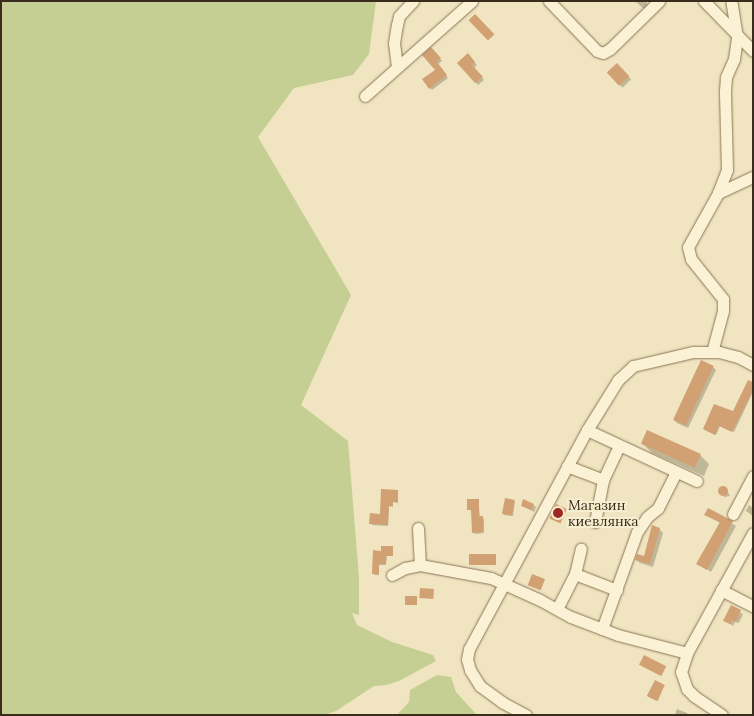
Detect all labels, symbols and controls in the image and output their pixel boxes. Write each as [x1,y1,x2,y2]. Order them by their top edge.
place label: Магазин киевлянка [568,497,639,530]
marker: Магазин киевлянка [552,507,564,519]

